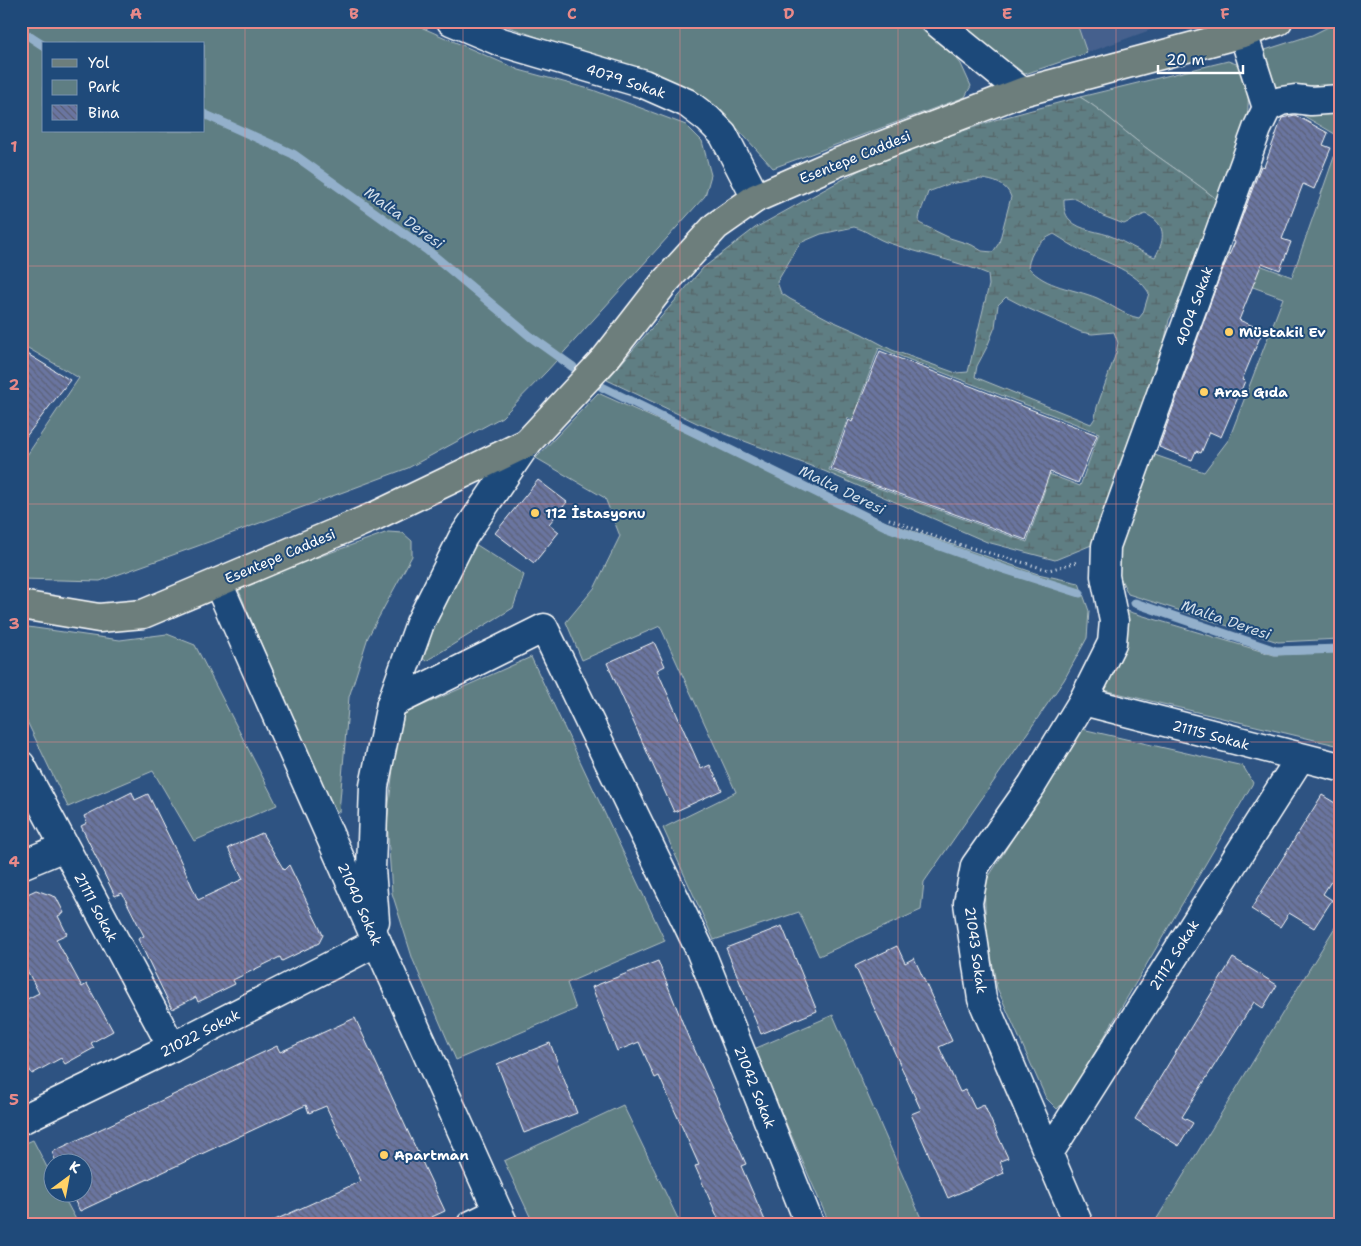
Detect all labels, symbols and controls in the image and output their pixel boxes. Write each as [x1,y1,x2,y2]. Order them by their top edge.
text: A [130,3,142,24]
text: B [349,3,359,24]
text: C [567,3,577,24]
text: D [783,3,795,24]
text: E [1002,3,1012,24]
text: F [1220,3,1230,24]
legend [42,42,205,132]
scale bar [1158,42,1244,74]
text: 20 m [1166,50,1205,70]
text: Yol [88,53,110,73]
street label: 4079 Sokak [584,60,668,102]
text: Park [88,77,120,97]
text: Bina [88,103,120,123]
street label: Esentepe Caddesi [797,126,913,188]
text: 1 [10,136,18,157]
water label: Malta Deresi [360,182,448,254]
street label: 4004 Sokak [1171,264,1217,348]
place label: Müstakil Ev [1239,323,1326,341]
marker: Müstakil Ev [1223,326,1235,338]
text: 2 [8,374,20,395]
place label: Aras Gıda [1214,383,1288,401]
marker: Aras Gıda [1198,386,1210,398]
water label: Malta Deresi [796,461,889,520]
place label: 112 İstasyonu [545,504,646,522]
marker: 112 İstasyonu [529,507,541,519]
street label: Esentepe Caddesi [222,525,338,587]
water label: Malta Deresi [1179,595,1274,645]
text: 3 [8,613,20,634]
street label: 21115 Sokak [1170,716,1252,754]
text: 4 [8,851,20,872]
street label: 21040 Sokak [334,860,386,948]
street label: 21111 Sokak [70,869,122,945]
street label: 21043 Sokak [961,905,991,995]
street label: 21112 Sokak [1145,916,1203,994]
street label: 21022 Sokak [157,1005,243,1061]
street label: 21042 Sokak [730,1043,780,1131]
text: 5 [9,1089,19,1110]
place label: Apartman [394,1146,469,1164]
marker: Apartman [378,1149,390,1161]
north arrow [42,1154,92,1204]
text: K [66,1157,84,1177]

